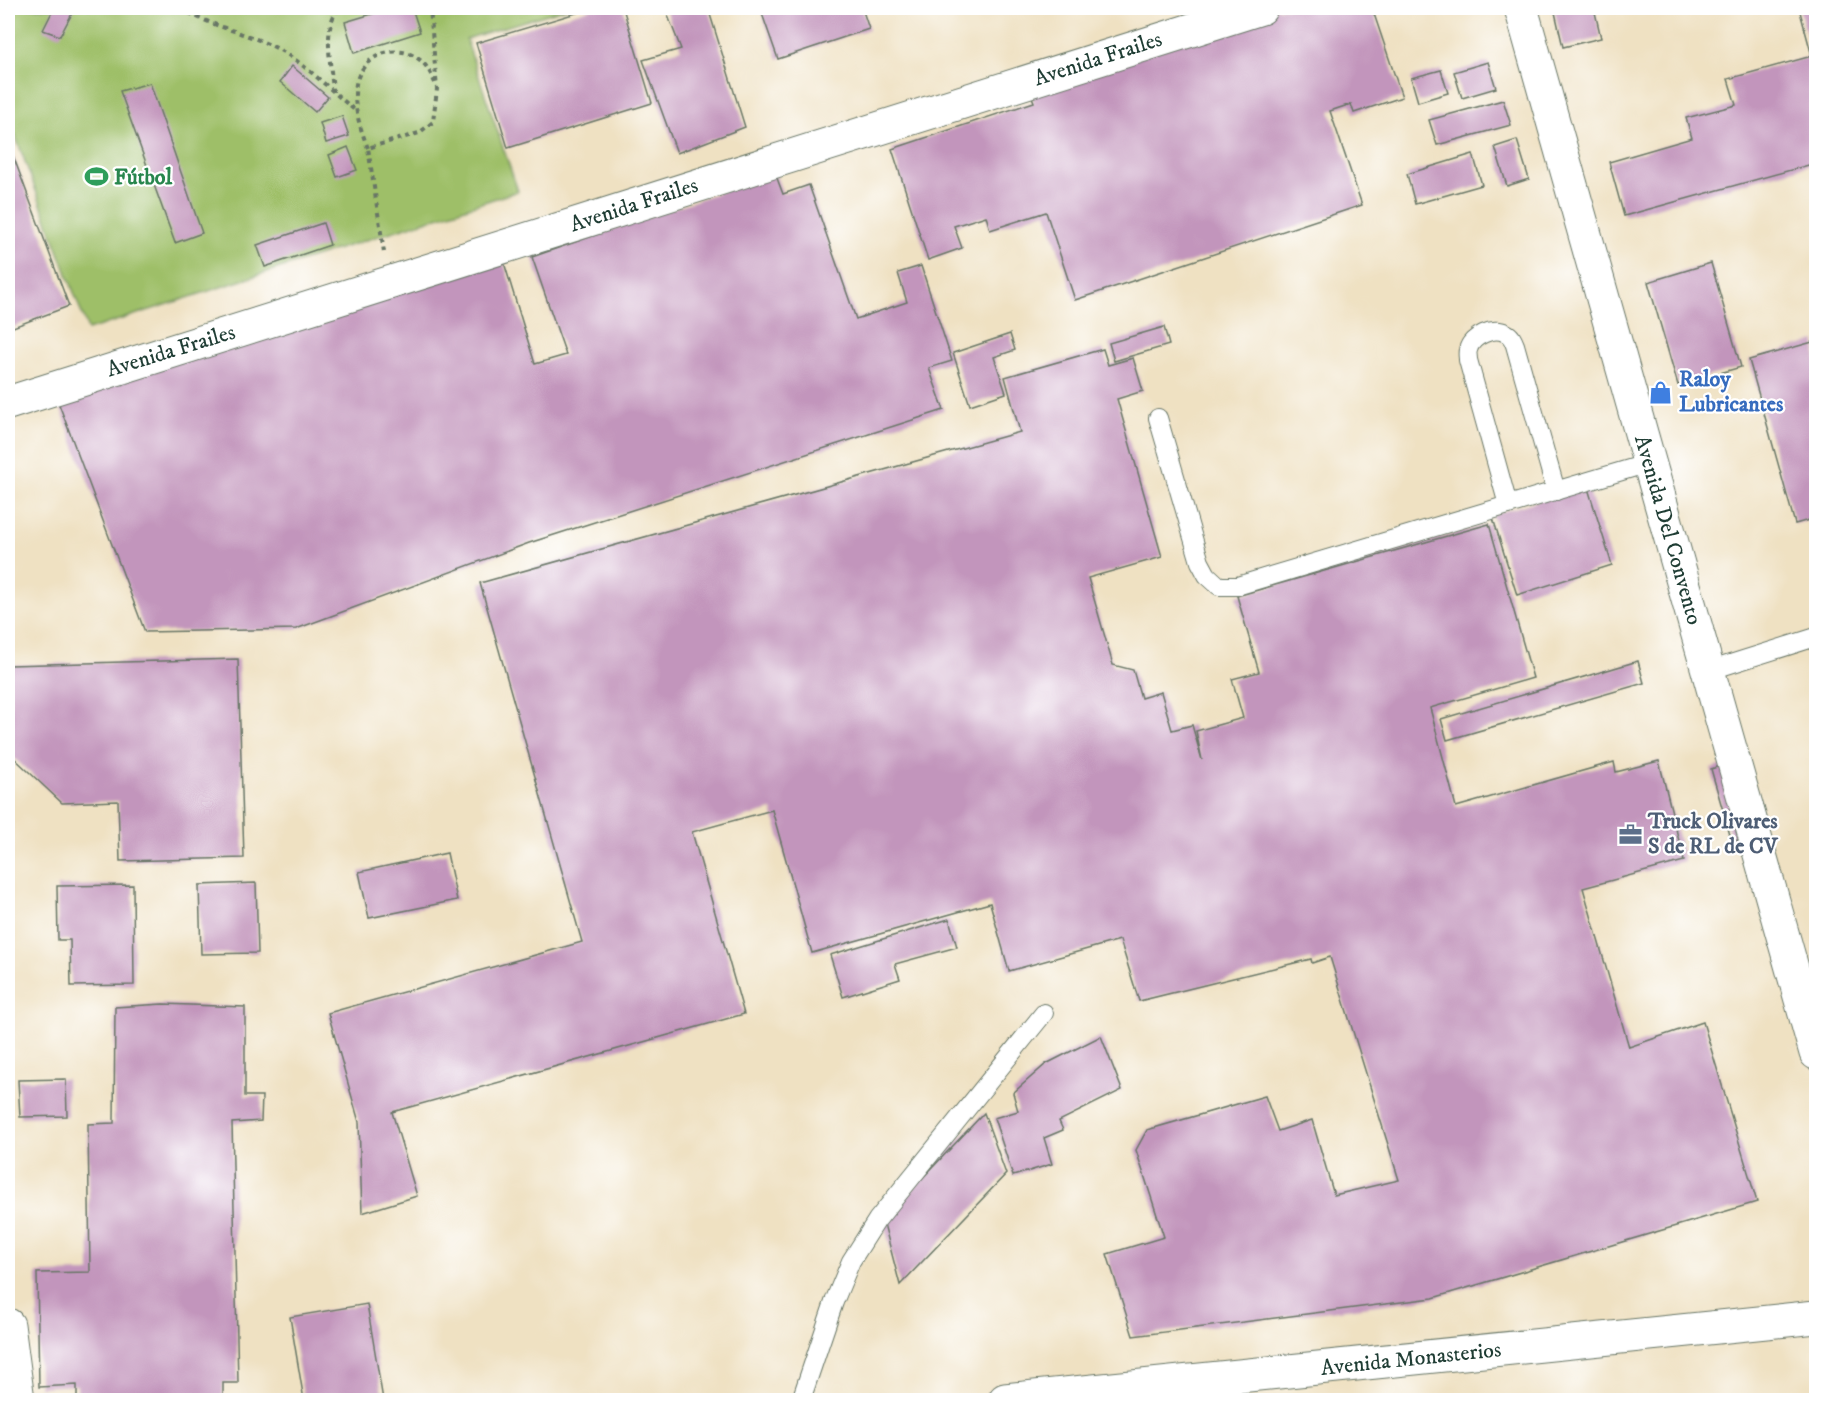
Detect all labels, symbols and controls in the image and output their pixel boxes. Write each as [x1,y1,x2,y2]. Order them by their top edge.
street label: Avenida Frailes [1031,26,1165,92]
sports icon: Fútbol [83,164,109,190]
place label: Fútbol [114,164,172,191]
street label: Avenida Frailes [567,172,701,238]
street label: Avenida Frailes [103,319,239,383]
place label: Raloy Lubricantes [1679,366,1784,418]
shop icon: Raloy Lubricantes [1648,379,1674,405]
street label: Avenida Del Convento [1628,432,1708,628]
place label: Truck Olivares S de RL de CV [1647,808,1779,860]
office icon: Truck Olivares S de RL de CV [1617,821,1643,847]
street label: Avenida Monasterios [1319,1336,1503,1382]

